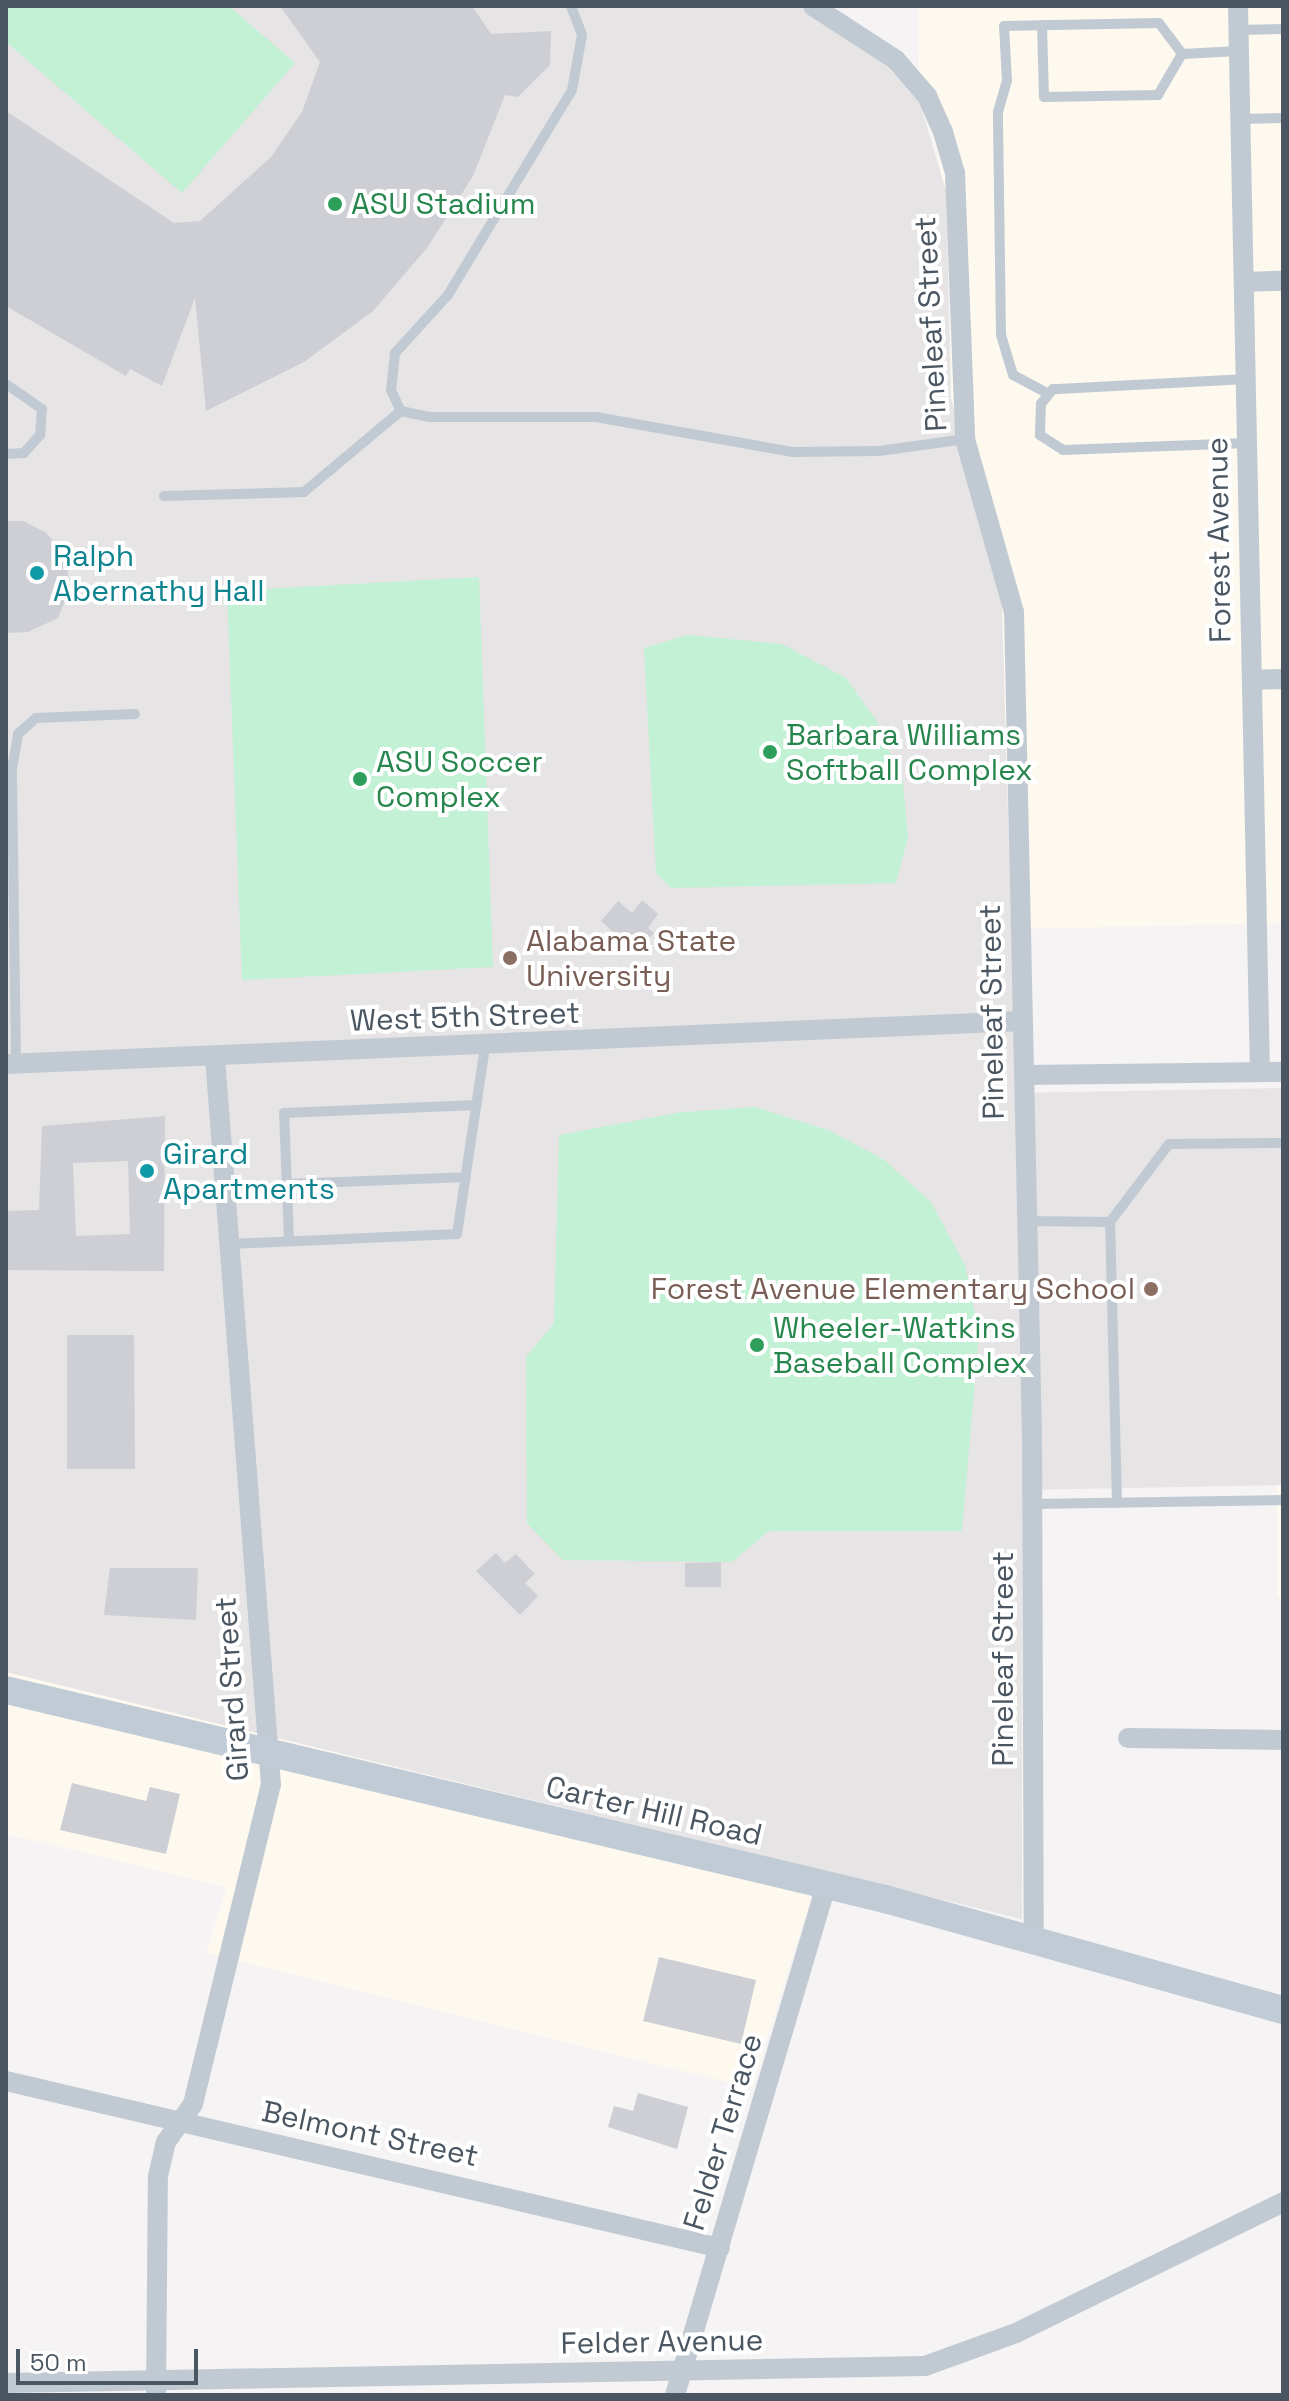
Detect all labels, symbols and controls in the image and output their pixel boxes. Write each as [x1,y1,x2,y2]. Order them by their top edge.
place label: ASU Stadium [351,186,536,222]
marker: ASU Stadium [326,195,344,213]
street label: Pineleaf Street [907,215,955,433]
street label: Forest Avenue [1199,437,1239,643]
place label: Ralph Abernathy Hall [53,538,265,608]
marker: Ralph Abernathy Hall [28,564,46,582]
place label: Barbara Williams Softball Complex [786,717,1033,788]
marker: Barbara Williams Softball Complex [761,743,779,761]
place label: ASU Soccer Complex [376,744,543,814]
marker: ASU Soccer Complex [351,770,369,788]
street label: Pineleaf Street [972,904,1012,1120]
place label: Alabama State University [526,923,736,994]
marker: Alabama State University [501,949,519,967]
street label: West 5th Street [349,995,581,1039]
place label: Girard Apartments [163,1136,335,1206]
marker: Girard Apartments [138,1162,156,1180]
place label: Forest Avenue Elementary School [650,1271,1135,1307]
marker: Forest Avenue Elementary School [1142,1280,1160,1298]
place label: Wheeler-Watkins Baseball Complex [773,1310,1027,1380]
marker: Wheeler-Watkins Baseball Complex [748,1336,766,1354]
street label: Pineleaf Street [985,1551,1021,1767]
street label: Girard Street [208,1596,256,1782]
street label: Carter Hill Road [542,1769,766,1853]
street label: Felder Terrace [676,2029,770,2235]
street label: Belmont Street [258,2093,482,2175]
street label: Felder Avenue [560,2322,764,2362]
scale bar [20,2333,202,2383]
text: 50 m [30,2347,87,2378]

